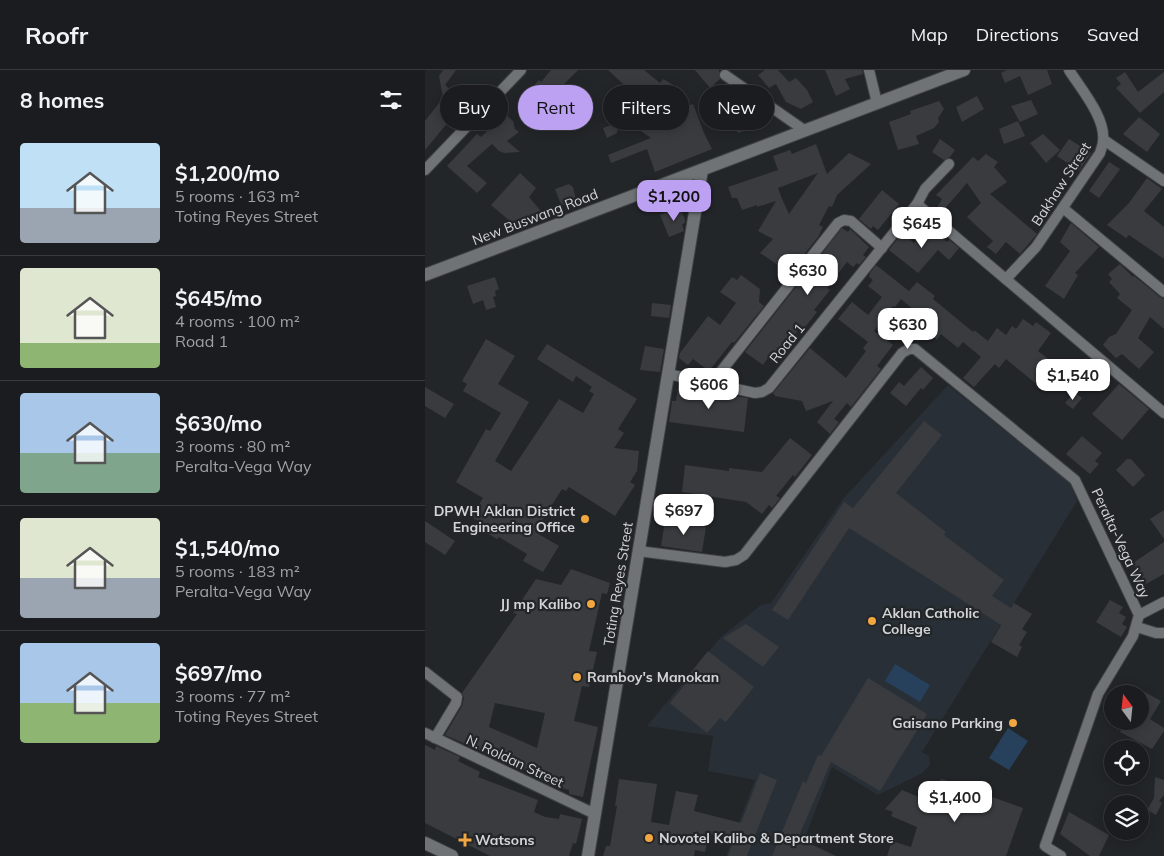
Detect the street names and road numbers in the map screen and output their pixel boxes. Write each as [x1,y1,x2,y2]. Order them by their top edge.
street label: Bakhaw Street [1027,139,1095,229]
street label: New Buswang Road [470,185,600,249]
street label: Road 1 [765,319,809,367]
street label: Peralta-Vega Way [1088,485,1155,601]
street label: Toting Reyes Street [599,521,637,647]
street label: N. Roldan Street [463,731,567,791]

